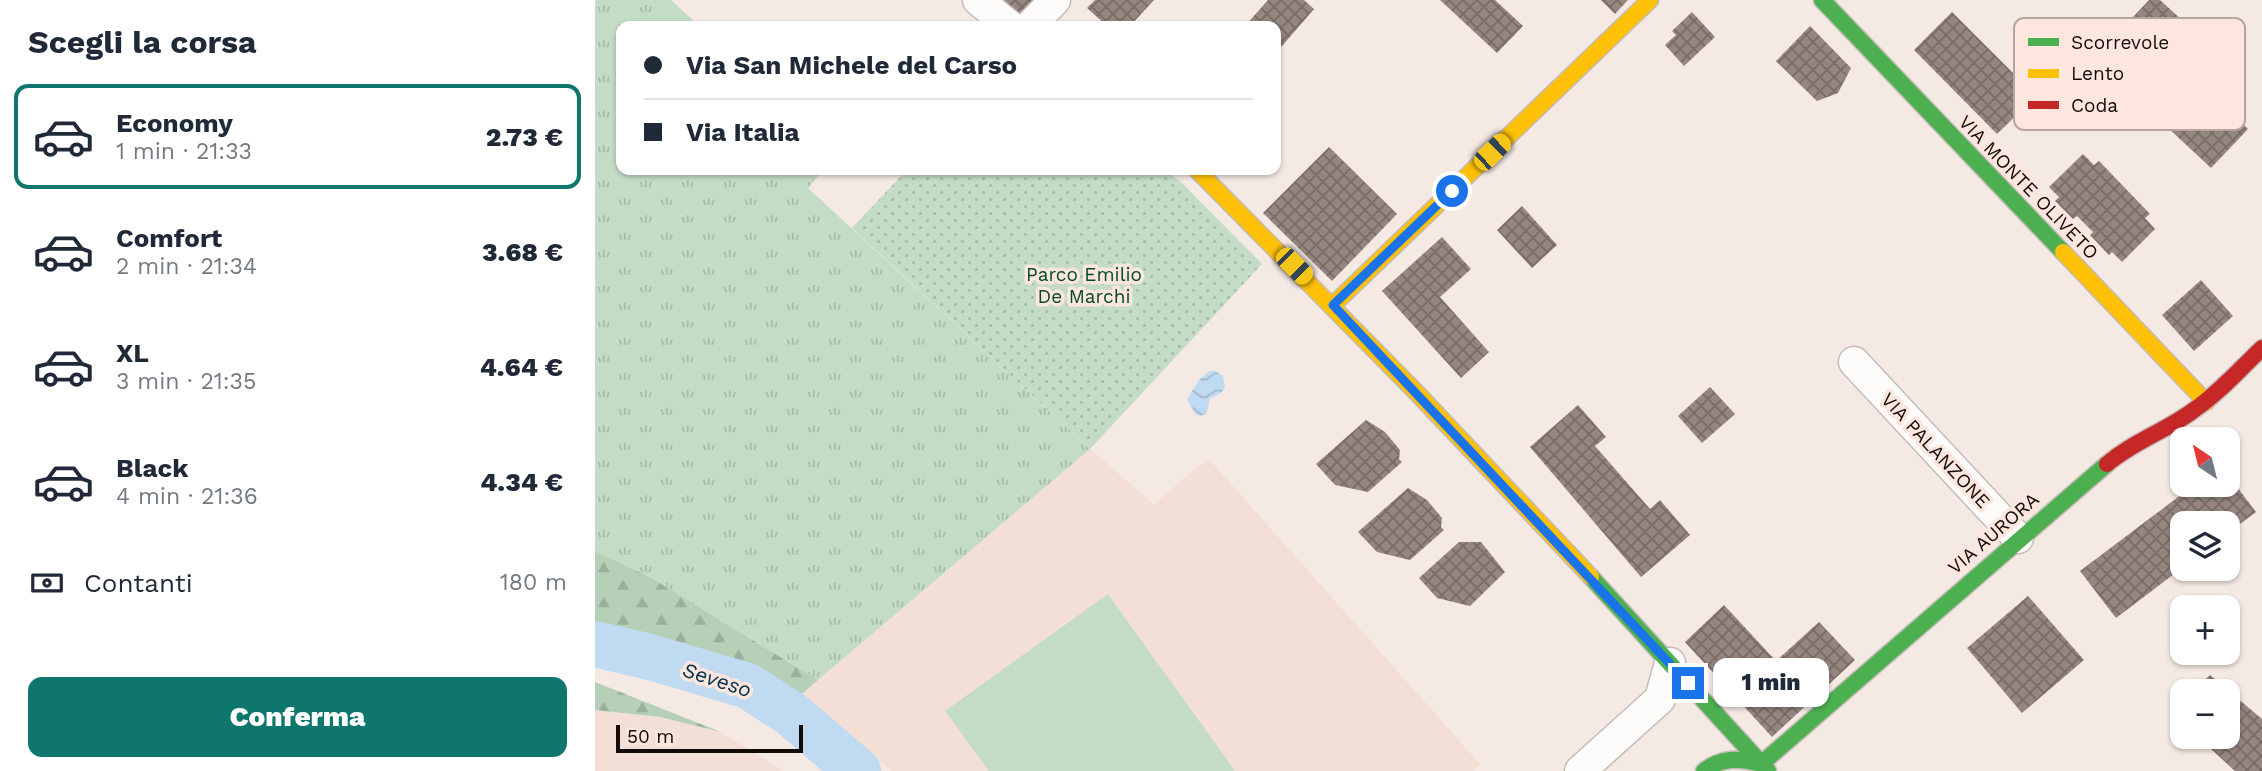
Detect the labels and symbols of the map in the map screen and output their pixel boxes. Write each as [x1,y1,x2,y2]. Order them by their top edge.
legend [2014,18,2245,130]
text: Scorrevole [2071,31,2169,54]
text: Lento [2071,62,2124,85]
text: Coda [2071,94,2118,117]
street label: VIA MONTE OLIVETO [1954,110,2103,264]
car [1470,130,1515,174]
route start [1436,175,1468,207]
car [1272,244,1317,288]
park label: Parco Emilio De Marchi [1026,263,1142,308]
street label: VIA PALANZONE [1876,388,1995,513]
north arrow [2170,427,2240,497]
street label: VIA AURORA [1943,487,2044,579]
water label: Seveso [680,657,755,702]
callout: 1 min [1713,658,1828,708]
route end [1672,667,1704,699]
scale bar [616,722,803,754]

